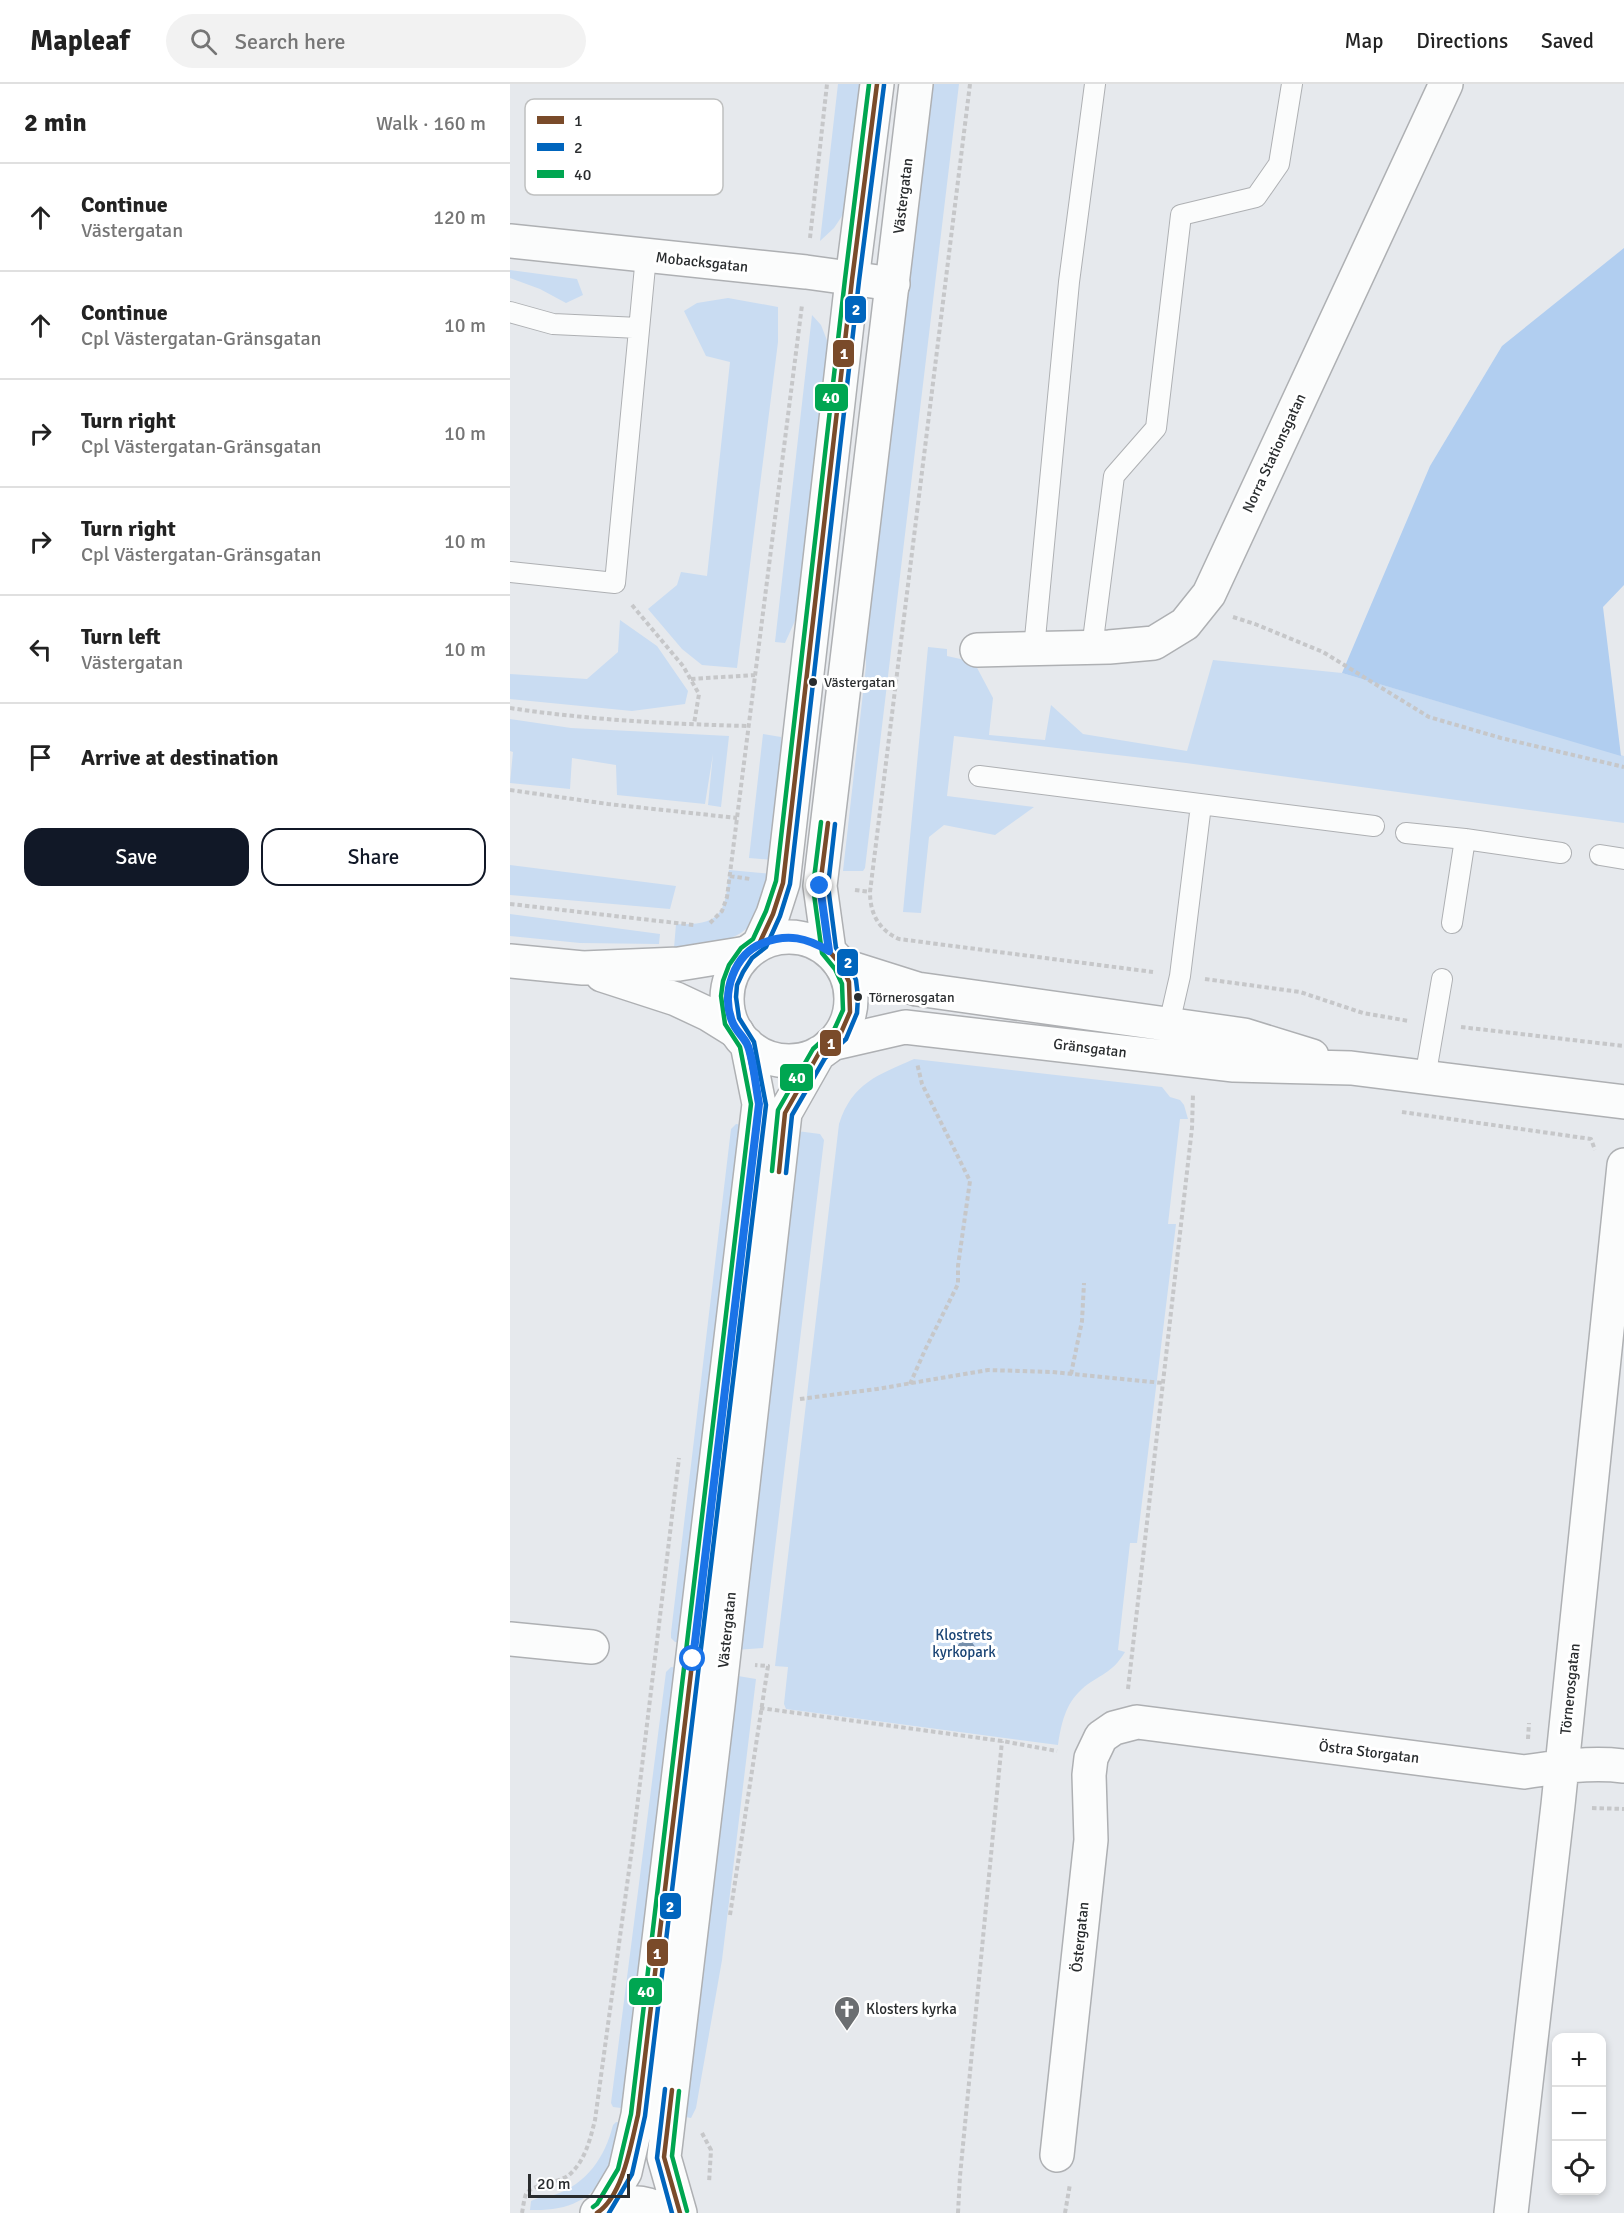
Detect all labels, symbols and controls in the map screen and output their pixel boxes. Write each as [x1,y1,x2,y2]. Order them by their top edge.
search box [166,14,586,68]
text: Mapleaf [30,24,130,58]
icon: search [187,25,220,58]
text: Search here [235,28,346,55]
text: Map [1345,28,1383,54]
text: Directions [1416,28,1508,54]
text: Saved [1541,28,1594,54]
legend [525,99,723,195]
text: 2 min [24,107,87,139]
text: Walk · 160 m [376,111,486,136]
text: 1 [574,111,583,131]
text: 2 [574,138,583,158]
street label: Västergatan [889,157,917,235]
text: 40 [574,165,591,185]
text: Continue [81,191,168,218]
icon: ahead [24,201,57,234]
text: 120 m [433,205,486,230]
text: Västergatan [81,218,183,243]
street label: Mobacksgatan [655,248,749,276]
line badge: 2 [844,295,867,324]
text: Continue [81,299,168,326]
text: 2 [852,300,860,320]
icon: ahead [24,309,57,342]
text: 10 m [444,313,486,338]
text: Cpl Västergatan-Gränsgatan [81,326,321,351]
line badge: 1 [832,339,855,368]
text: 1 [840,344,849,364]
line badge: 40 [814,383,849,412]
text: 40 [822,388,840,408]
street label: Norra Stationsgatan [1239,391,1309,515]
text: Turn right [81,407,176,434]
icon: right [24,417,57,450]
text: 10 m [444,421,486,446]
text: Cpl Västergatan-Gränsgatan [81,434,321,459]
text: Turn right [81,515,176,542]
icon: right [24,525,57,558]
text: 10 m [444,529,486,554]
text: Cpl Västergatan-Gränsgatan [81,542,321,567]
text: Turn left [81,623,161,650]
icon: left [24,633,57,666]
text: 10 m [444,637,486,662]
text: Västergatan [81,650,183,675]
place label: Västergatan [824,674,896,691]
marker: Västergatan [807,676,819,688]
icon: arrive [24,741,57,774]
text: Arrive at destination [81,744,278,771]
button: Save [24,828,249,886]
button: Share [261,828,486,886]
route end [806,872,832,898]
line badge: 2 [836,948,859,977]
text: 2 [844,953,852,973]
place label: Törnerosgatan [869,989,955,1006]
marker: Törnerosgatan [852,991,864,1003]
line badge: 1 [819,1029,842,1057]
text: 1 [827,1034,836,1054]
street label: Gränsgatan [1052,1035,1128,1061]
line badge: 40 [779,1063,814,1092]
text: 40 [788,1068,806,1088]
street label: Västergatan [714,1591,740,1669]
park label: Klostrets kyrkopark [932,1626,996,1661]
street label: Törnerosgatan [1556,1642,1584,1736]
route start [679,1645,705,1671]
street label: Östra Storgatan [1318,1737,1420,1767]
line badge: 2 [659,1892,682,1920]
text: 2 [666,1897,674,1917]
street label: Östergatan [1067,1901,1093,1973]
line badge: 1 [646,1938,669,1967]
text: 1 [653,1944,662,1964]
line badge: 40 [628,1977,663,2006]
text: 40 [637,1982,655,2002]
church icon: Klosters kyrka [832,1994,862,2032]
place label: Klosters kyrka [866,2000,957,2018]
map controls [1552,2033,1606,2195]
button: + [1552,2033,1606,2087]
button: − [1552,2087,1606,2141]
button: locate [1552,2141,1606,2195]
scale bar [528,2171,630,2198]
text: 20 m [537,2174,571,2194]

